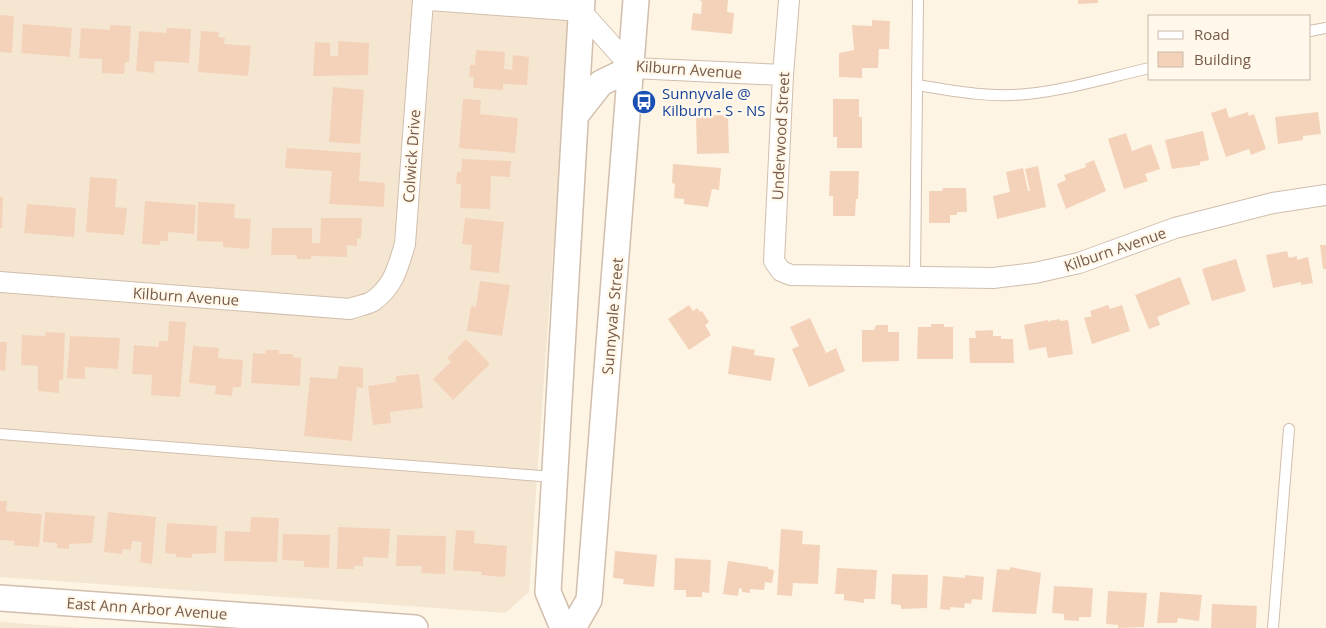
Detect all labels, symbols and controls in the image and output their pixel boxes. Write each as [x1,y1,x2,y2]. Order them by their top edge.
legend [1148,15,1311,80]
text: Road [1194,24,1230,44]
text: Building [1194,49,1251,69]
street label: Kilburn Avenue [635,55,743,83]
street label: Underwood Street [767,71,793,201]
place label: Sunnyvale @ Kilburn - S - NS [662,83,765,120]
bus stop icon: Sunnyvale @ Kilburn - S - NS [631,89,657,115]
street label: Colwick Drive [398,109,424,203]
street label: Kilburn Avenue [1061,222,1169,276]
street label: Sunnyvale Street [597,257,627,375]
street label: Kilburn Avenue [132,282,240,310]
street label: East Ann Arbor Avenue [66,592,228,624]

